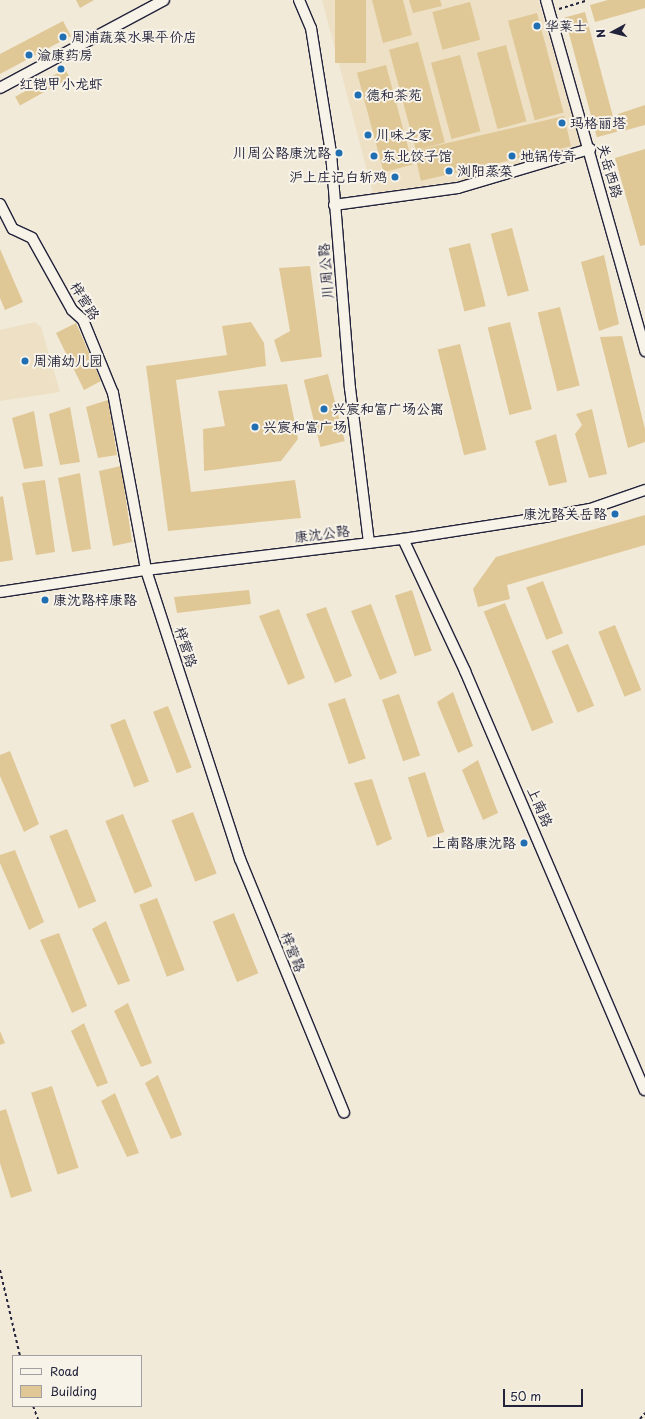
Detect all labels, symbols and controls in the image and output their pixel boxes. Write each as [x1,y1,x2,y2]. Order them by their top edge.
north arrow [593,12,633,52]
place label: 华莱士 [545,18,587,34]
marker: 华莱士 [532,21,542,31]
text: N [592,28,610,39]
place label: 周浦蔬菜水果平价店 [71,29,197,45]
marker: 周浦蔬菜水果平价店 [58,32,68,42]
place label: 渝康药房 [37,47,93,63]
marker: 渝康药房 [24,50,34,60]
marker: 红铠甲小龙虾 [56,64,66,74]
place label: 红铠甲小龙虾 [19,76,103,92]
place label: 德和茶苑 [366,87,422,103]
marker: 德和茶苑 [353,90,363,100]
place label: 玛格丽塔 [570,115,626,131]
marker: 玛格丽塔 [557,118,567,128]
place label: 川味之家 [376,127,432,143]
marker: 川味之家 [363,130,373,140]
street label: 关岳西路 [594,142,626,200]
place label: 川周公路康沈路 [233,145,331,161]
marker: 川周公路康沈路 [334,148,344,158]
place label: 东北饺子馆 [382,148,452,164]
place label: 地锅传奇 [520,148,576,164]
marker: 东北饺子馆 [369,151,379,161]
marker: 地锅传奇 [507,151,517,161]
place label: 浏阳蒸菜 [457,163,513,179]
marker: 浏阳蒸菜 [444,166,454,176]
place label: 沪上庄记白斩鸡 [289,169,387,185]
marker: 沪上庄记白斩鸡 [390,172,400,182]
street label: 川周公路 [315,242,337,300]
street label: 梓营路 [67,279,103,323]
place label: 周浦幼儿园 [33,353,103,369]
marker: 周浦幼儿园 [20,356,30,366]
place label: 兴宸和富广场公寓 [332,401,444,417]
marker: 兴宸和富广场公寓 [319,404,329,414]
place label: 兴宸和富广场 [263,419,347,435]
marker: 兴宸和富广场 [250,422,260,432]
place label: 康沈路关岳路 [523,506,607,522]
marker: 康沈路关岳路 [610,509,620,519]
street label: 康沈公路 [293,522,351,546]
place label: 康沈路梓康路 [53,592,137,608]
marker: 康沈路梓康路 [40,595,50,605]
street label: 梓营路 [172,624,200,670]
street label: 上南路 [524,784,556,830]
place label: 上南路康沈路 [432,835,516,851]
marker: 上南路康沈路 [519,838,529,848]
street label: 梓营路 [277,929,309,975]
legend [12,1355,142,1407]
text: Road [50,1362,79,1380]
scale bar [505,1381,585,1407]
text: Building [50,1382,97,1400]
text: 50 m [510,1387,541,1405]

